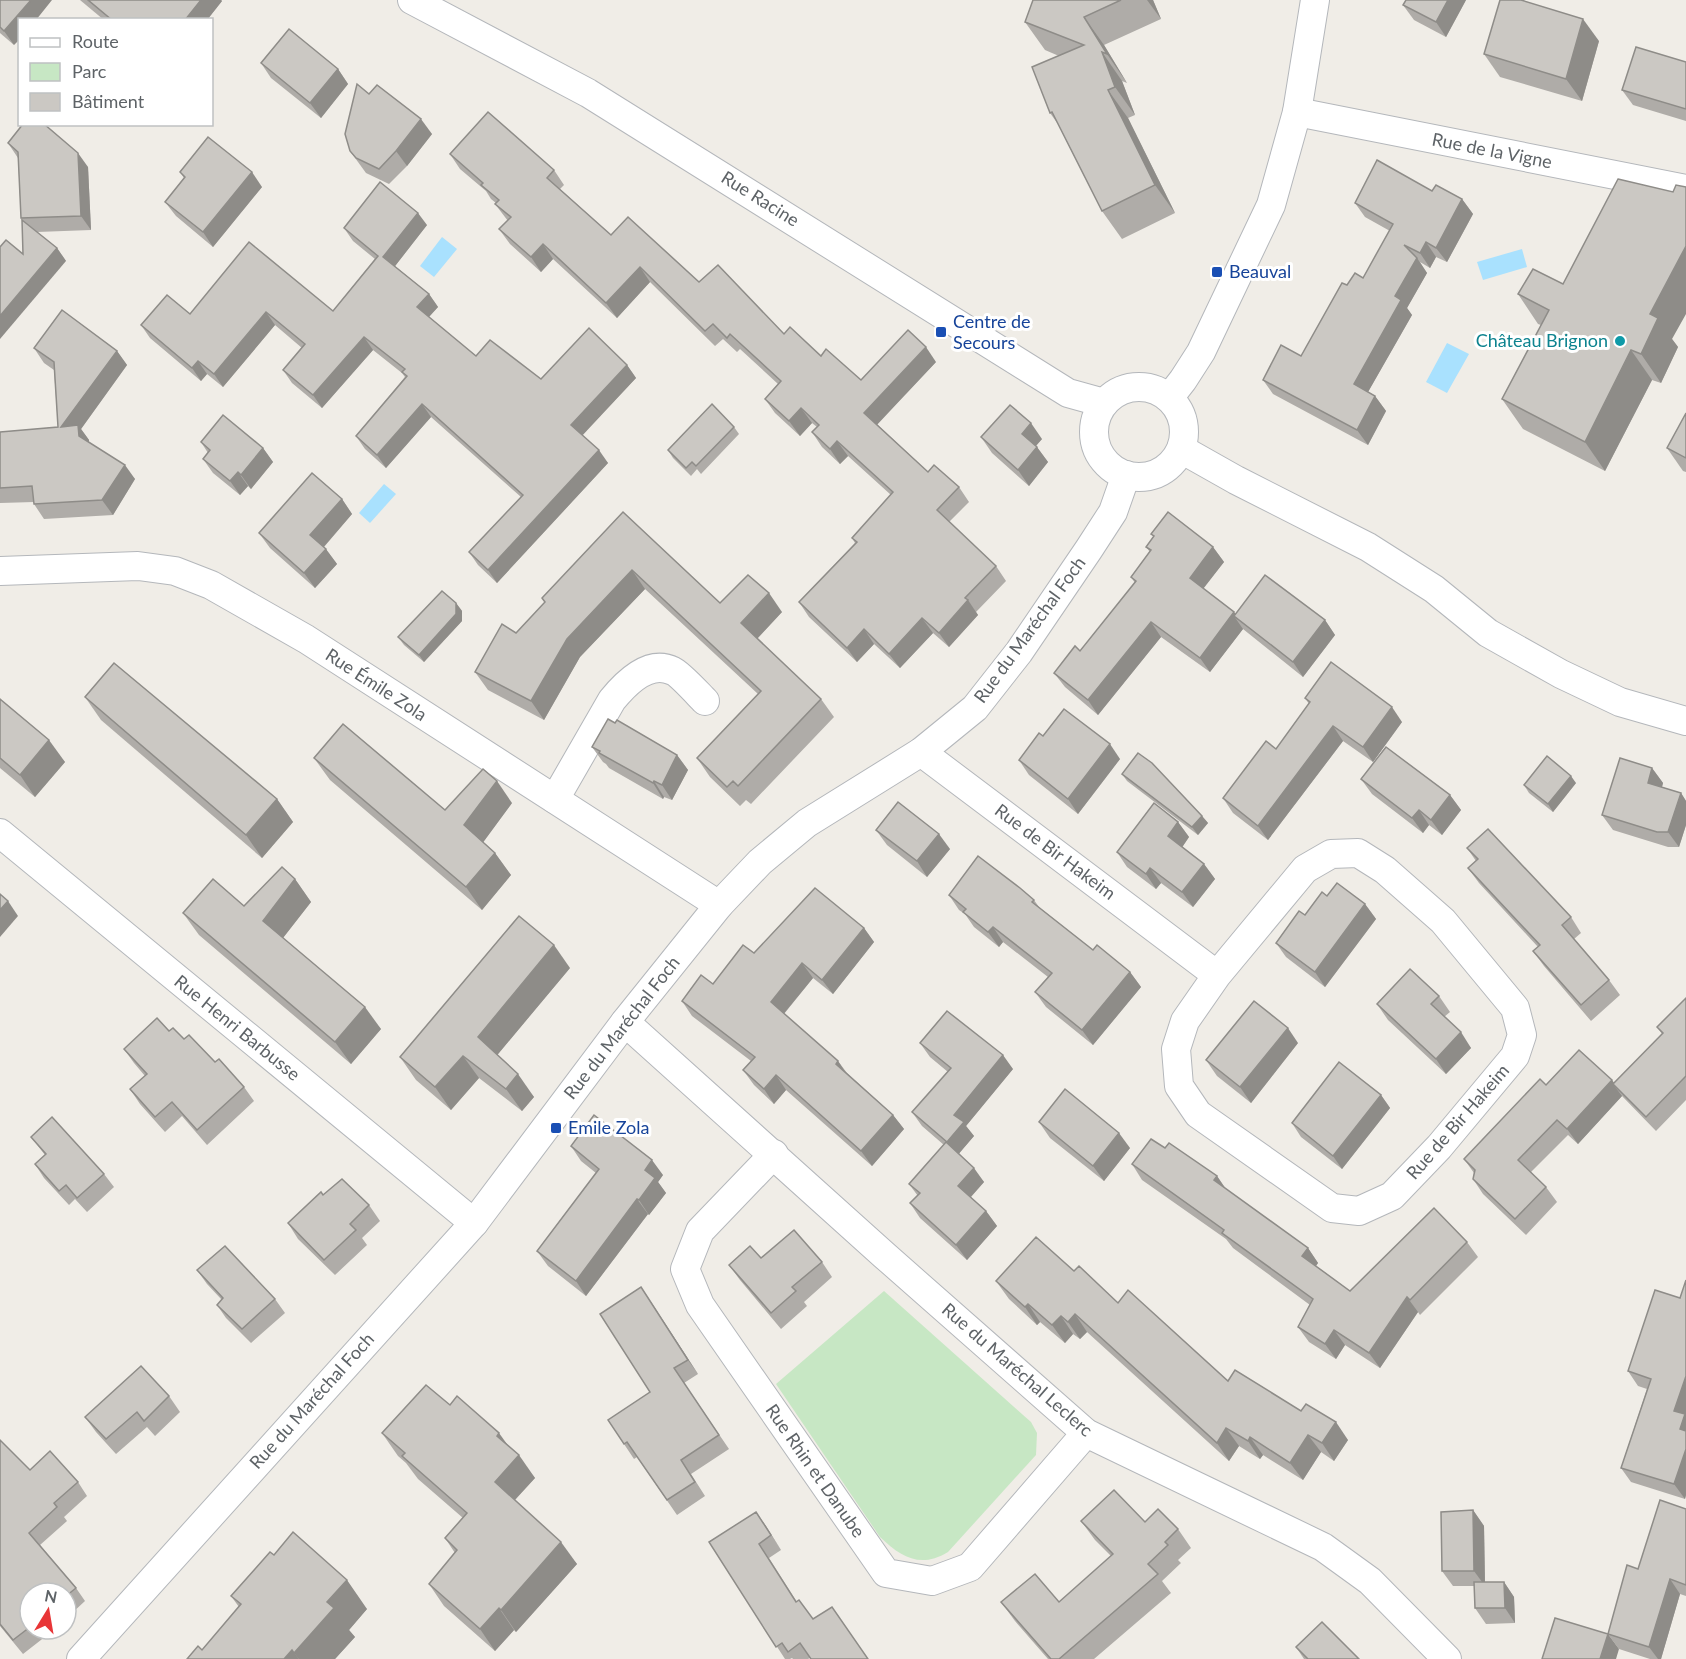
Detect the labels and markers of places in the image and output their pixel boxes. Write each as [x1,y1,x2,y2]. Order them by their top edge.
place label: Beauval [1229,260,1291,282]
marker: Beauval [1210,265,1224,279]
place label: Centre de Secours [953,310,1031,353]
marker: Centre de Secours [934,325,948,339]
place label: Château Brignon [1476,329,1608,351]
marker: Château Brignon [1613,334,1627,348]
place label: Emile Zola [568,1116,649,1138]
marker: Emile Zola [549,1121,563,1135]

